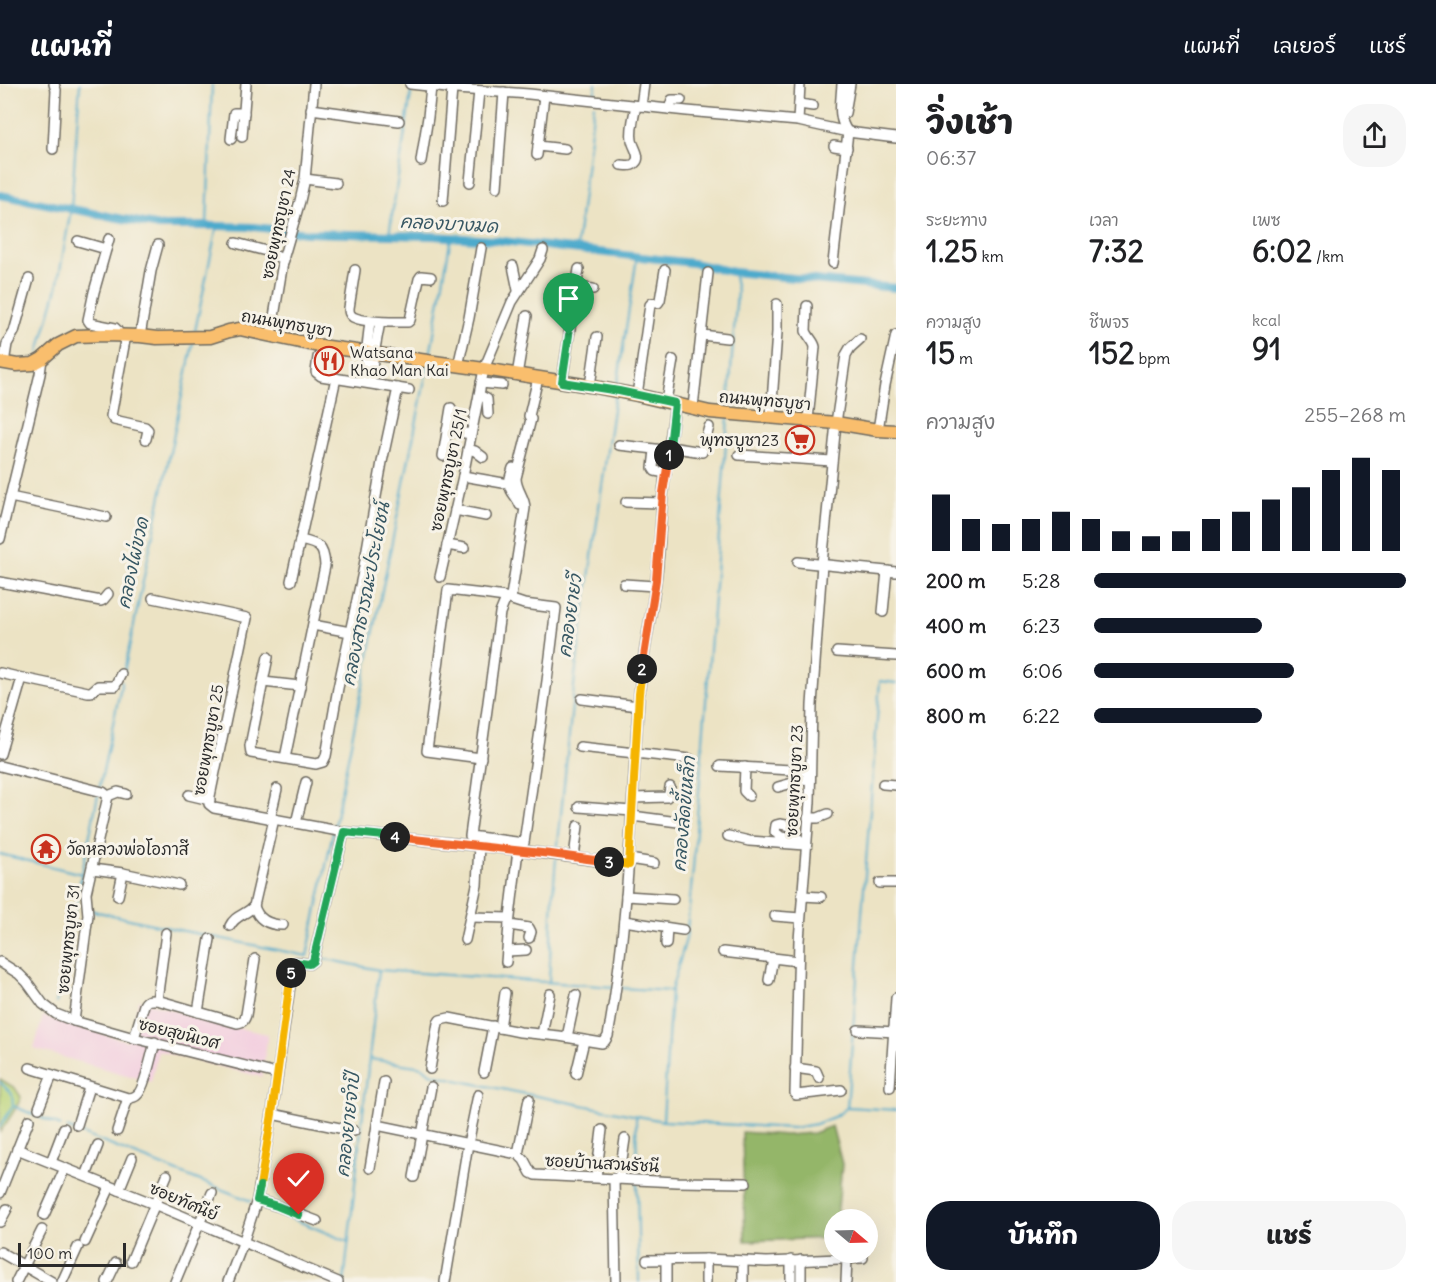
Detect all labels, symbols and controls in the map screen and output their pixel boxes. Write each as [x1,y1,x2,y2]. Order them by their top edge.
text: แผนที่ [30,28,112,64]
text: แผนที่ [1183,32,1240,59]
text: เลเยอร์ [1273,32,1336,59]
text: แชร์ [1369,32,1406,59]
text: วิ่งเช้า [926,101,1013,143]
button: share [1343,104,1406,167]
text: 06:37 [926,145,976,170]
street label: ซอยพุทธบูชา 24 [257,167,302,282]
water label: คลองบางมด [399,209,499,238]
text: ระยะทาง [926,210,987,230]
text: เวลา [1089,210,1119,230]
text: เพซ [1252,210,1281,230]
text: 1.25 [926,232,978,270]
text: 7:32 [1089,232,1144,270]
text: 6:02 [1252,232,1312,270]
text: km [978,246,1004,266]
text: /km [1312,246,1344,266]
pin [543,273,594,335]
icon: arrive [552,282,585,315]
street label: ถนนพุทธบูชา [239,305,334,344]
text: kcal [1252,310,1281,330]
text: ความสูง [926,312,981,332]
text: ชีพจร [1089,312,1129,332]
text: 91 [1252,330,1281,368]
text: 15 [926,334,955,372]
text: 152 [1089,334,1135,372]
place label: Watsana Khao Man Kai [350,342,449,380]
restaurant icon: Watsana Khao Man Kai [313,345,345,377]
text: m [955,348,973,368]
text: bpm [1135,348,1170,368]
street label: ถนนพุทธบูชา [718,386,812,417]
text: 255–268 m [1304,402,1406,427]
street label: ซอยพุทธบูชา 25/1 [425,407,474,534]
text: ความสูง [926,409,995,434]
supermarket icon: พุทธบูชา23 [784,424,816,456]
place label: พุทธบูชา23 [700,430,779,453]
pin: 1 [654,440,684,470]
text: 1 [666,445,672,465]
water label: คลองสาธารณะประโยชน์ [336,497,395,688]
water label: คลองไผ่ขวด [112,514,154,611]
water label: คลองยายวี [552,568,587,659]
text: 200 m [926,568,986,593]
text: 5:28 [1022,568,1061,593]
text: 400 m [926,613,986,638]
text: 6:23 [1022,613,1060,638]
pin: 2 [627,654,657,684]
text: 600 m [926,658,986,683]
text: 6:06 [1022,658,1063,683]
text: 2 [638,659,646,679]
street label: ซอยพุทธบูชา 25 [188,683,231,798]
text: 800 m [926,703,986,728]
text: 6:22 [1022,703,1060,728]
street label: ซอยพุทธบูชา 23 [781,724,810,838]
water label: คลองลัดขี้เหล็ก [662,753,700,873]
pin: 4 [380,822,410,852]
text: 4 [390,827,400,847]
temple icon: วัดหลวงพ่อโอภาสี [30,833,62,865]
place label: วัดหลวงพ่อโอภาสี [67,838,190,859]
pin: 3 [594,847,624,877]
text: 3 [604,852,614,872]
street label: ซอยพุทธบูชา 31 [52,883,87,995]
pin: 5 [276,958,306,988]
text: 5 [286,963,296,983]
street label: ซอยสุขนิเวศ [136,1013,223,1056]
water label: คลองยายจำปี [331,1068,365,1178]
street label: ซอยบ้านสวนรัชนี [544,1150,660,1176]
pin [273,1153,324,1215]
icon: check [282,1162,315,1195]
street label: ซอยทัศนีย์ [147,1177,222,1224]
button: บันทึก [926,1201,1160,1270]
button: แชร์ [1172,1201,1406,1270]
north arrow [824,1209,878,1263]
map controls [824,1209,878,1263]
scale bar [18,1240,126,1268]
text: 100 m [27,1243,72,1263]

